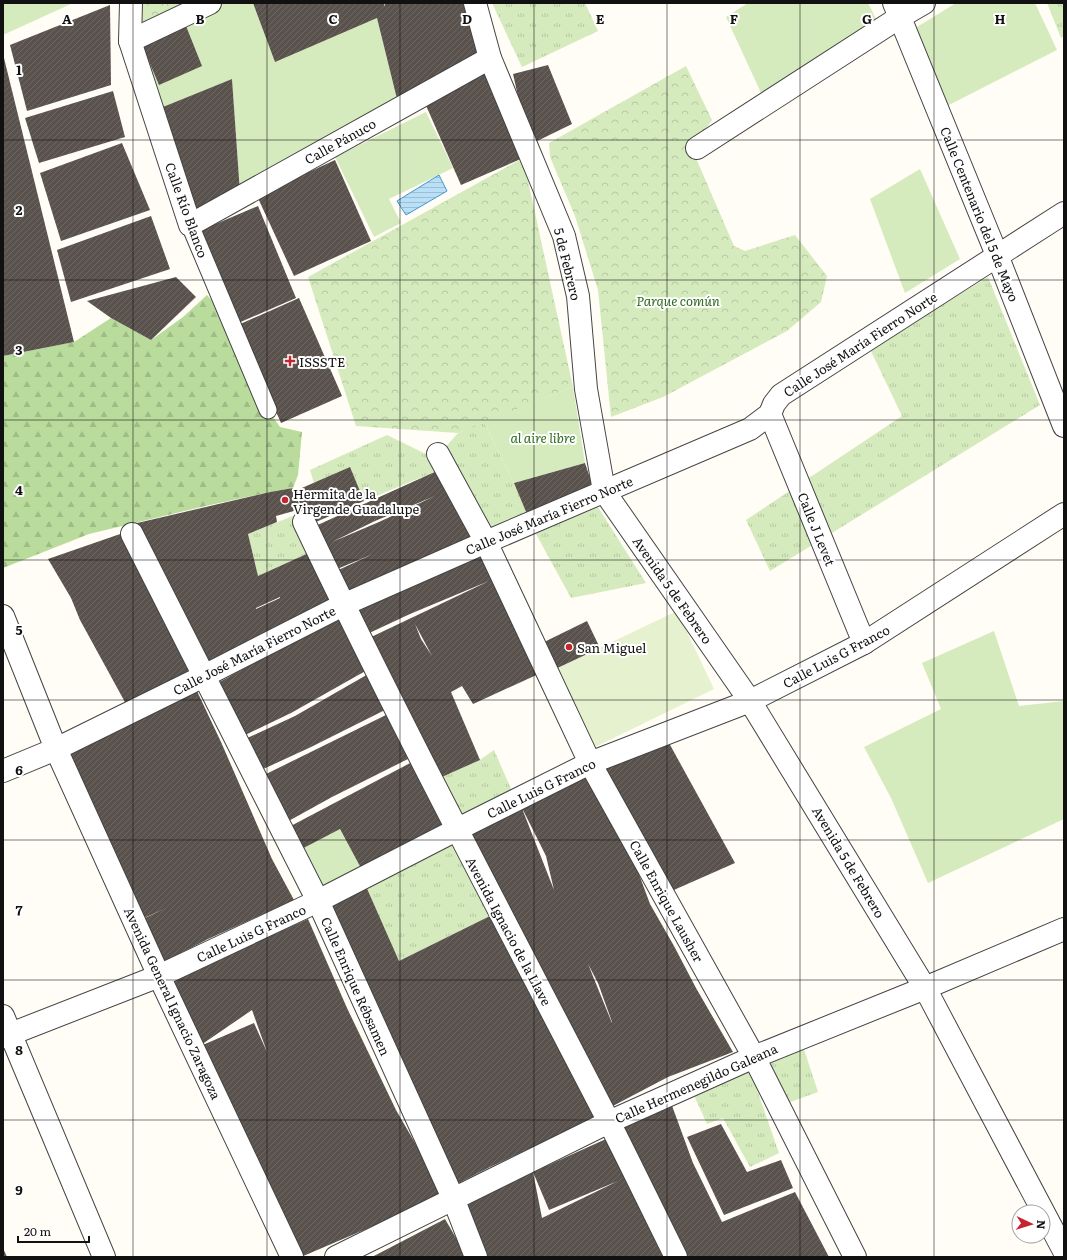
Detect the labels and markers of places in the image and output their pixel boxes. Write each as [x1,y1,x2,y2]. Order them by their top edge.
place label: ISSSTE [299,352,345,371]
marker: ISSSTE [284,355,296,367]
place label: Hermita de la Virgende Guadalupe [293,484,420,518]
marker: Hermita de la Virgende Guadalupe [280,495,290,505]
place label: San Miguel [577,638,647,657]
marker: San Miguel [564,642,574,652]

